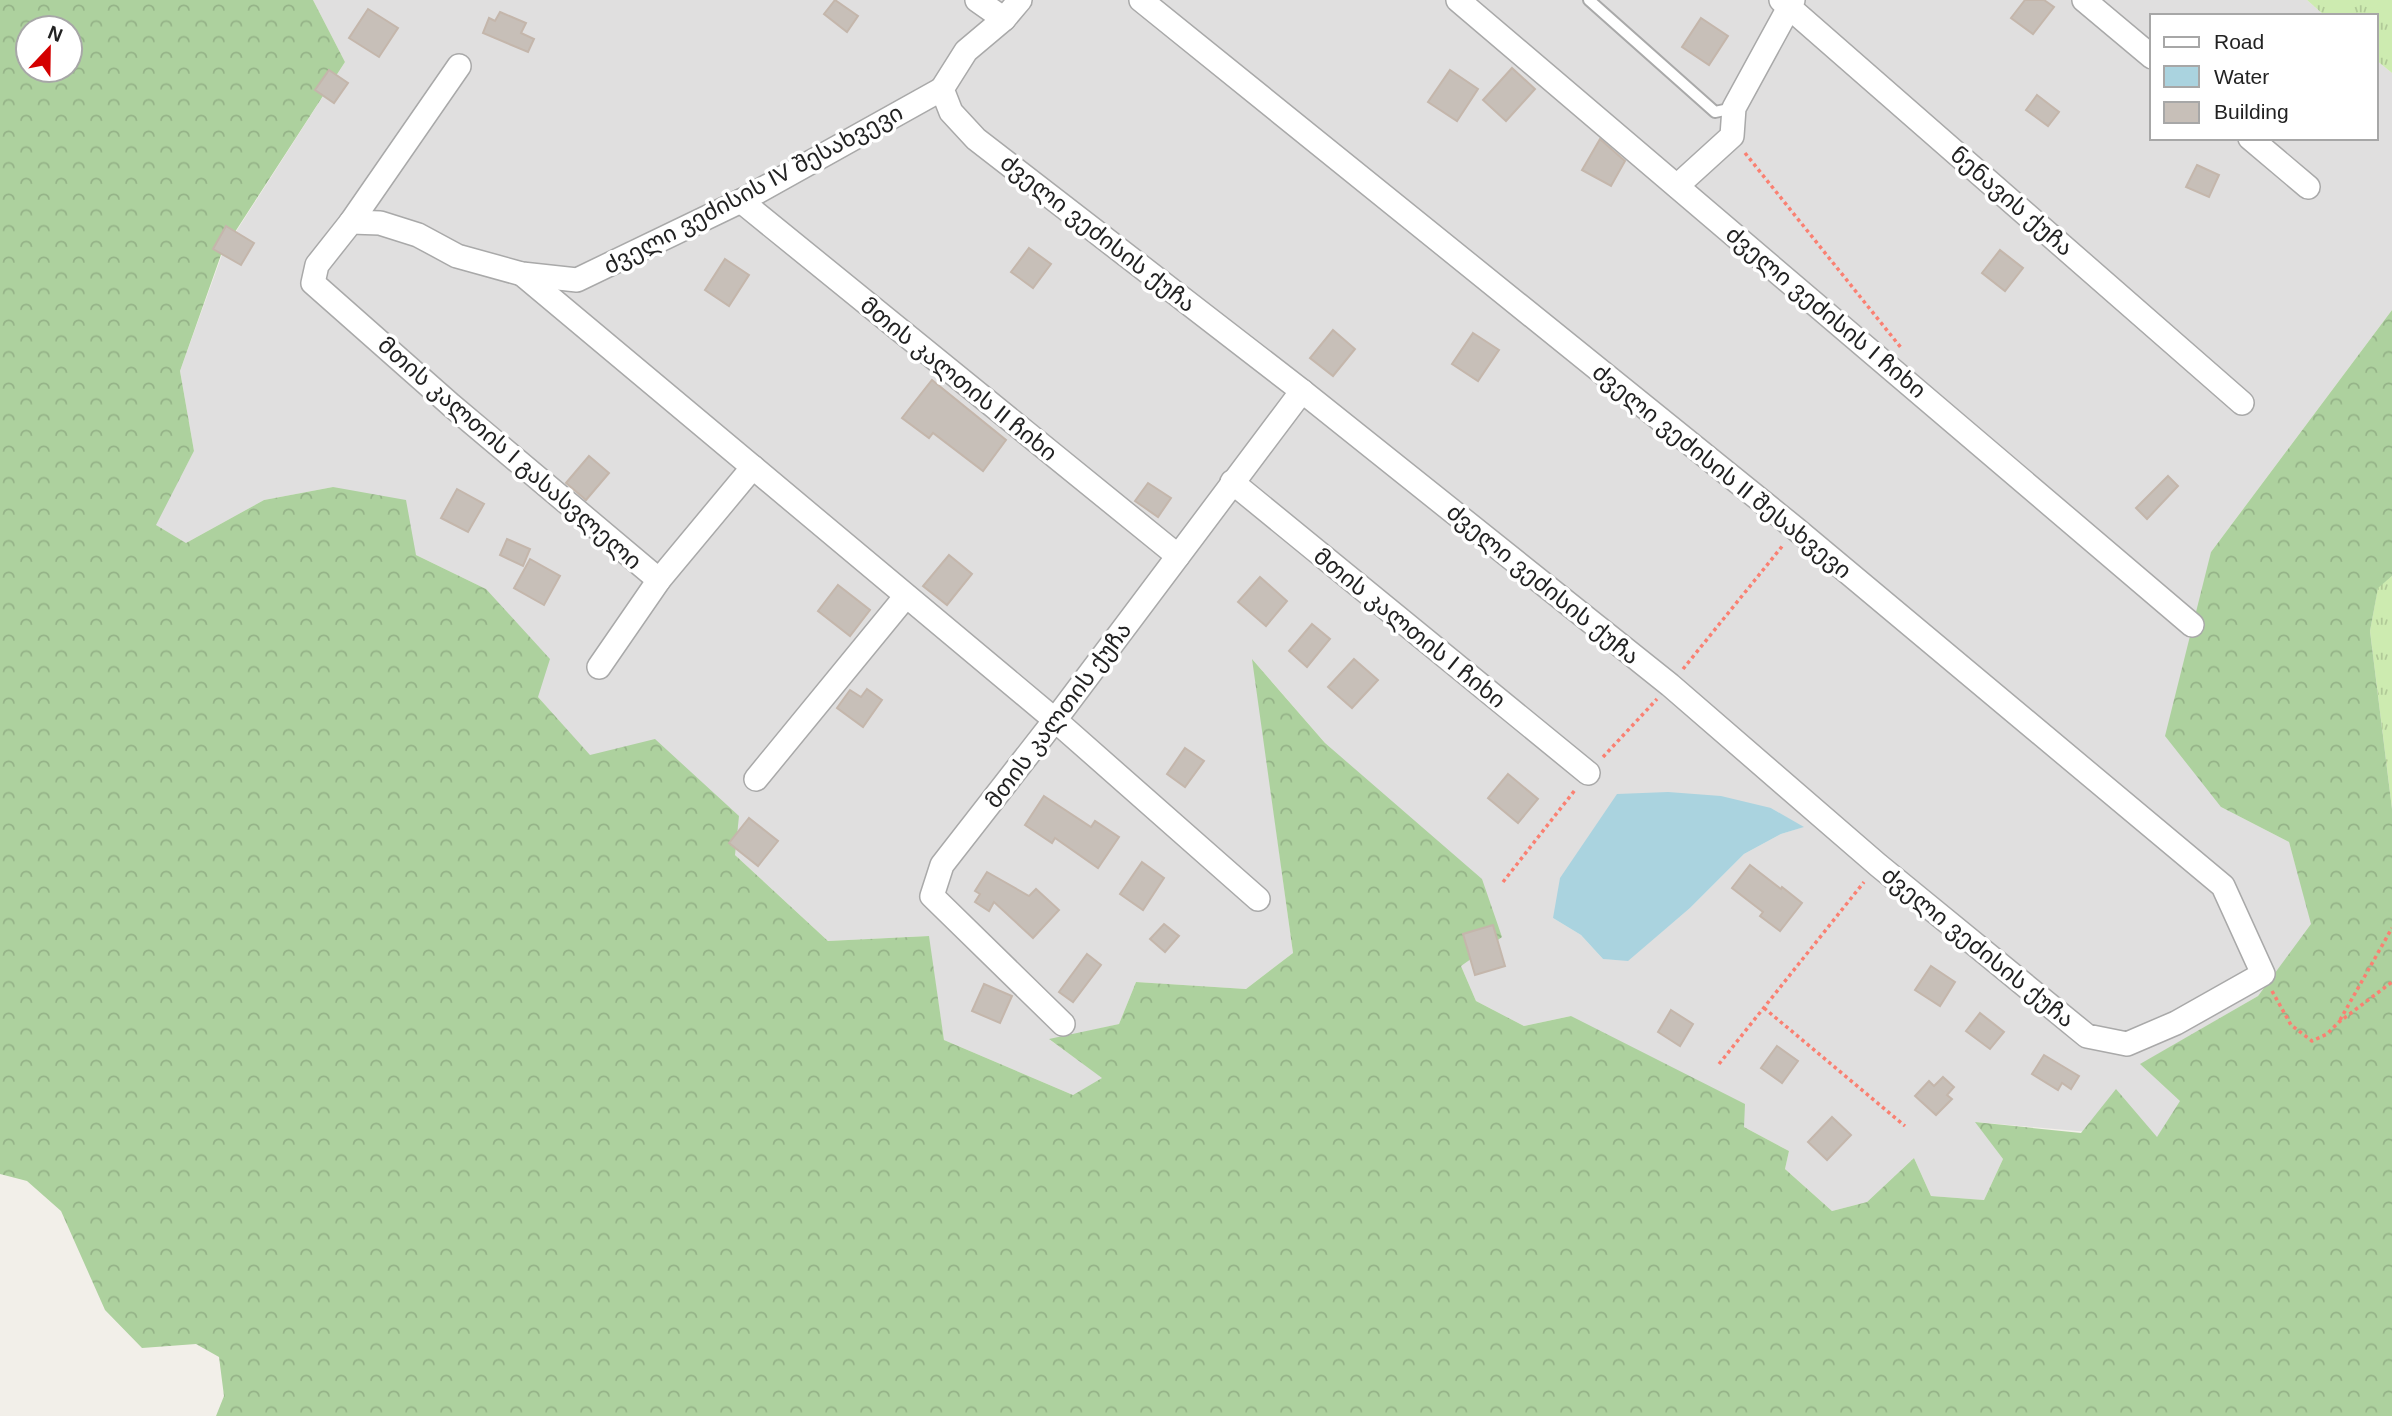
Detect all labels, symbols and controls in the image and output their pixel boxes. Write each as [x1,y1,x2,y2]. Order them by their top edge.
north arrow [14,14,84,84]
legend [2150,14,2378,140]
text: N [45,21,65,46]
text: Road [2214,30,2264,53]
text: Water [2214,65,2269,88]
street label: ძველი ვეძისის IV შესახვევი [599,99,907,280]
text: Building [2214,100,2289,123]
street label: ნენავის ქუჩა [1945,141,2078,262]
street label: ძველი ვეძისის ქუჩა [995,149,1201,318]
street label: ძველი ვეძისის I ჩიხი [1720,221,1931,404]
street label: მთის კალთის II ჩიხი [855,292,1063,467]
street label: მთის კალთის I გასასვლელი [372,331,647,575]
street label: ძველი ვეძისის II შესახვევი [1587,358,1857,584]
street label: ძველი ვეძისის ქუჩა [1441,498,1644,670]
street label: მთის კალთის I ჩიხი [1308,543,1511,714]
street label: მთის კალთის ქუჩა [980,617,1137,814]
street label: ძველი ვეძისის ქუჩა [1876,861,2079,1033]

